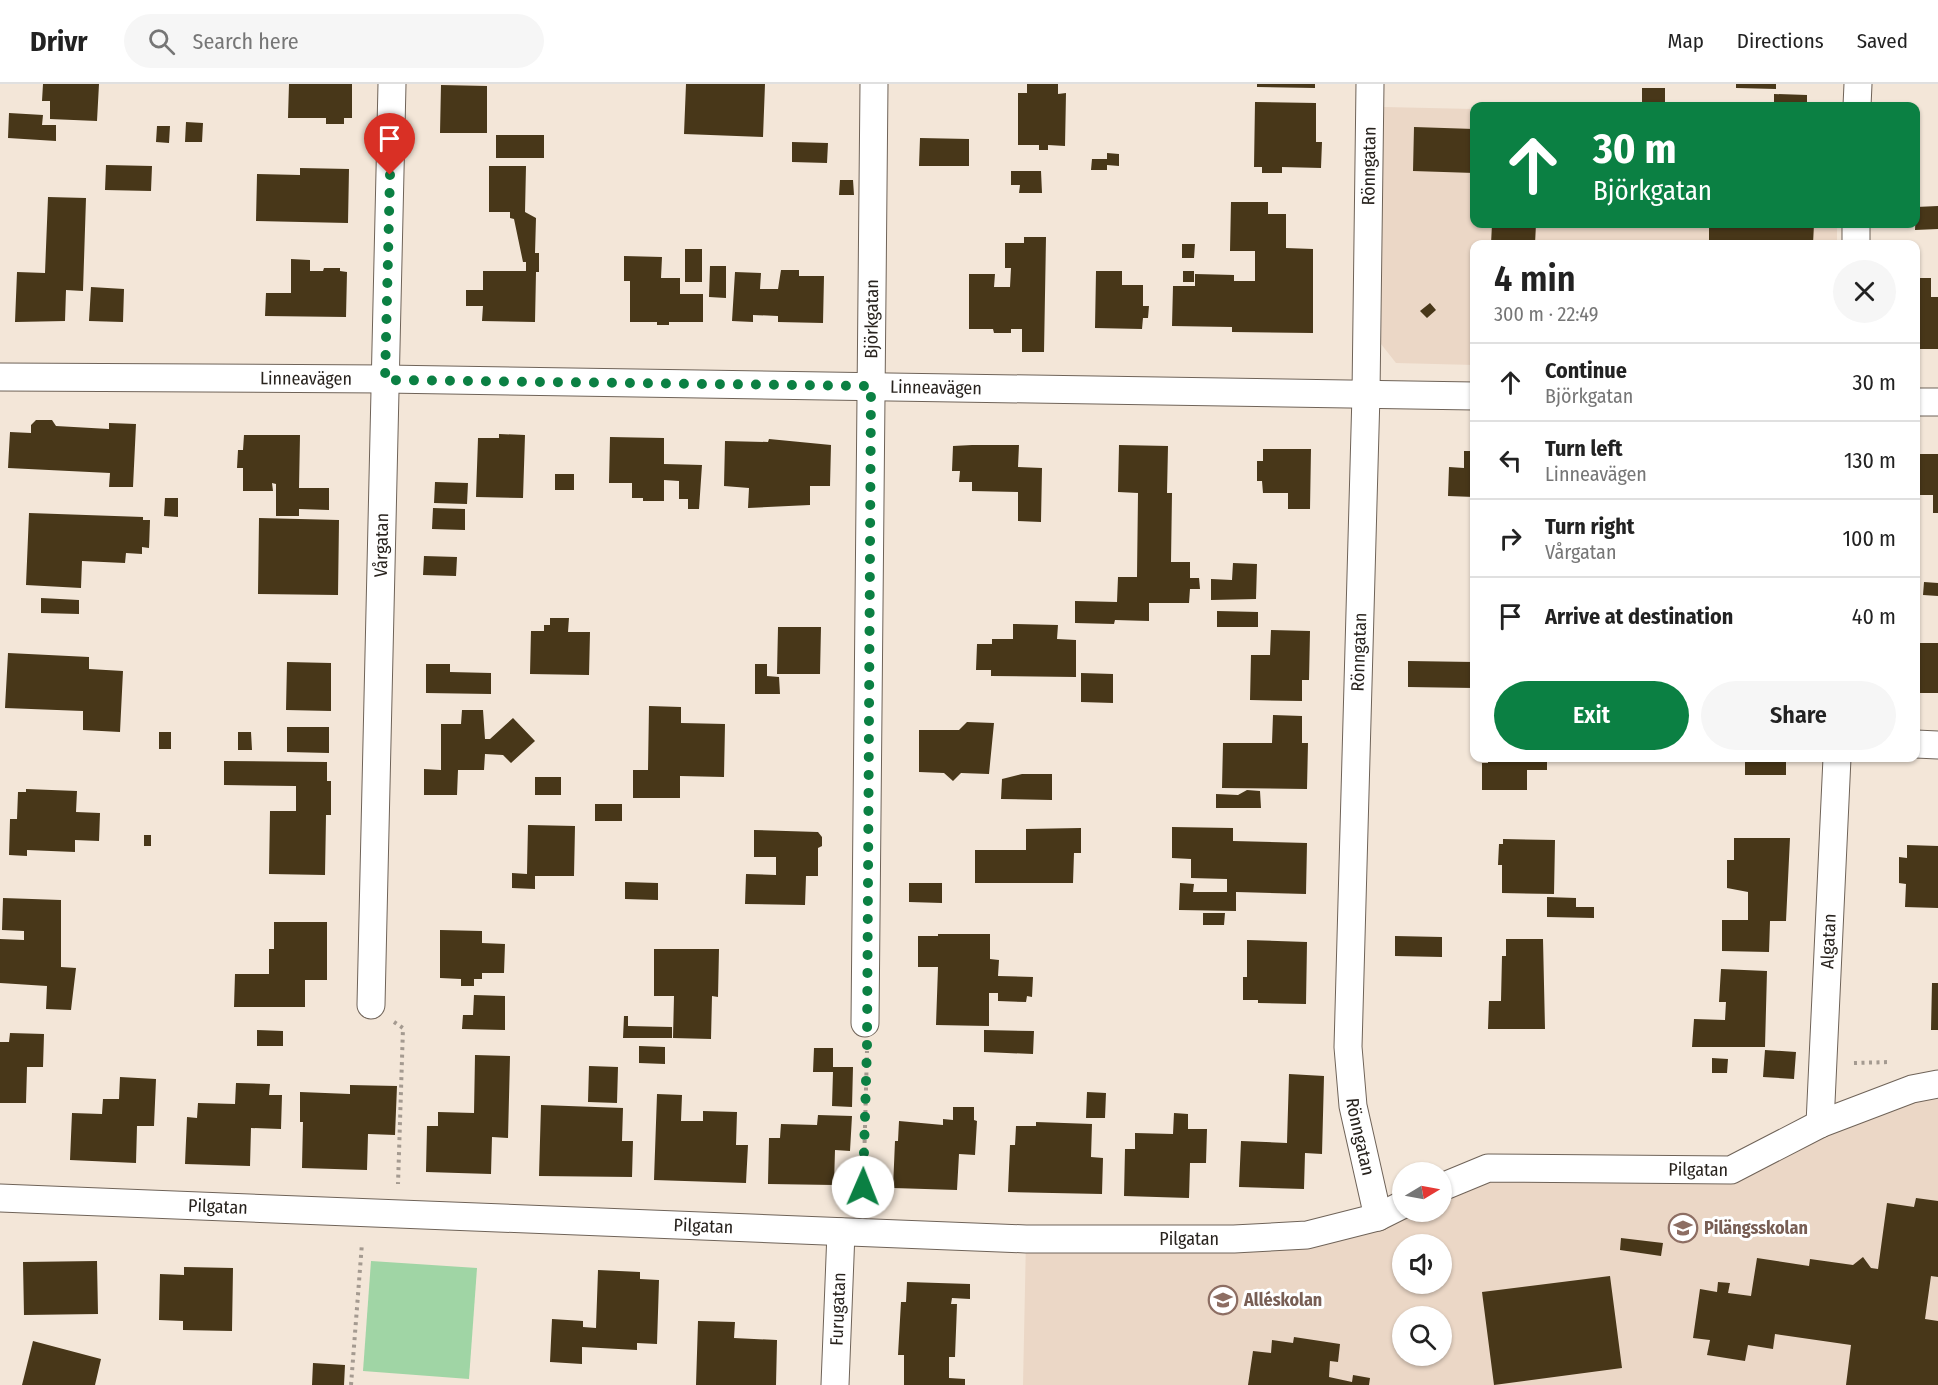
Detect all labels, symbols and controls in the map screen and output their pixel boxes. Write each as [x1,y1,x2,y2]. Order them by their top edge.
search box [124,14,544,68]
text: Drivr [30,25,88,58]
icon: search [145,25,178,58]
text: Search here [193,28,299,55]
text: Map [1667,28,1704,54]
text: Directions [1737,28,1824,54]
text: Saved [1857,28,1908,54]
pin [364,113,415,175]
icon: arrive [373,122,406,155]
text: 30 m [1593,124,1677,174]
street label: Rönngatan [1357,126,1381,206]
icon: ahead [1494,126,1572,204]
text: Björkgatan [1593,175,1712,207]
text: 4 min [1494,257,1576,301]
button: close [1833,260,1896,323]
street label: Björkgatan [860,279,883,359]
text: 300 m · 22:49 [1494,302,1598,326]
text: Continue [1545,357,1627,384]
icon: ahead [1494,366,1527,399]
street label: Linneavägen [260,367,352,390]
text: 30 m [1853,369,1896,396]
street label: Linneavägen [890,376,982,399]
text: Björkgatan [1545,384,1633,408]
text: Turn left [1545,435,1623,462]
icon: left [1494,444,1527,477]
text: 130 m [1844,447,1896,474]
text: Linneavägen [1545,462,1647,486]
street label: Vårgatan [370,513,393,578]
text: Turn right [1545,513,1634,540]
icon: right [1494,522,1527,555]
text: 100 m [1842,525,1896,552]
text: Vårgatan [1545,540,1616,564]
icon: arrive [1494,600,1527,633]
text: Arrive at destination [1545,603,1733,630]
text: 40 m [1852,603,1896,630]
street label: Rönngatan [1347,612,1371,692]
button: Exit [1494,681,1689,750]
button: Share [1701,681,1896,750]
street label: Algatan [1816,913,1841,969]
street label: Rönngatan [1341,1097,1379,1178]
position arrow [831,1155,895,1219]
street label: Pilgatan [1668,1158,1728,1181]
north arrow [1392,1162,1452,1222]
map controls [1392,1162,1452,1366]
street label: Pilgatan [188,1195,248,1219]
school or university icon: Pilängsskolan [1667,1212,1699,1244]
street label: Pilgatan [673,1214,734,1238]
place label: Pilängsskolan [1704,1217,1808,1239]
street label: Pilgatan [1159,1228,1219,1250]
button: sound [1392,1234,1452,1294]
street label: Furugatan [826,1272,850,1346]
school or university icon: Alléskolan [1207,1284,1239,1316]
place label: Alléskolan [1243,1289,1322,1311]
button: search [1392,1306,1452,1366]

